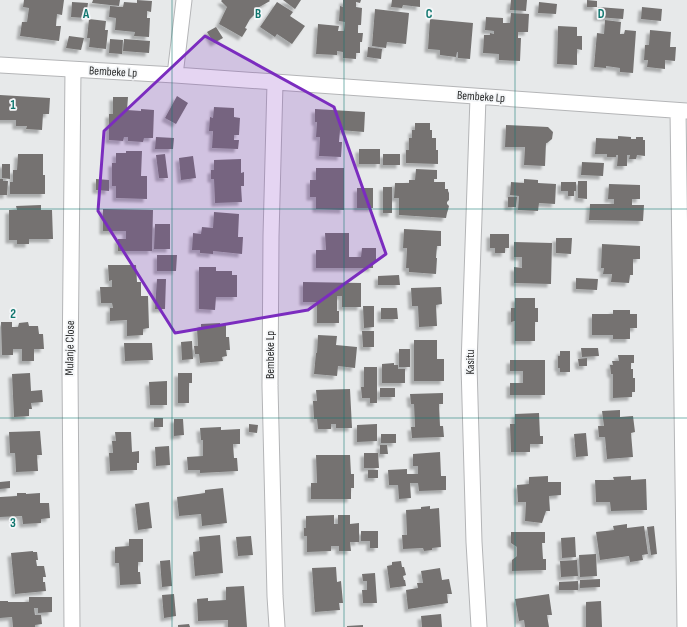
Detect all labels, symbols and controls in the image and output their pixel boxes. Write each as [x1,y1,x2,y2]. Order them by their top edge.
text: A [82,6,90,22]
text: B [255,6,261,22]
text: C [426,6,433,22]
text: D [598,6,605,22]
street label: Bembeke Lp [89,63,137,81]
street label: Bembeke Lp [456,88,506,106]
text: 1 [10,97,16,113]
text: 2 [10,306,16,322]
street label: Mulanje Close [62,320,78,376]
street label: Bembeke Lp [263,331,278,379]
street label: Kasitu [463,349,478,375]
text: 3 [10,515,16,531]

